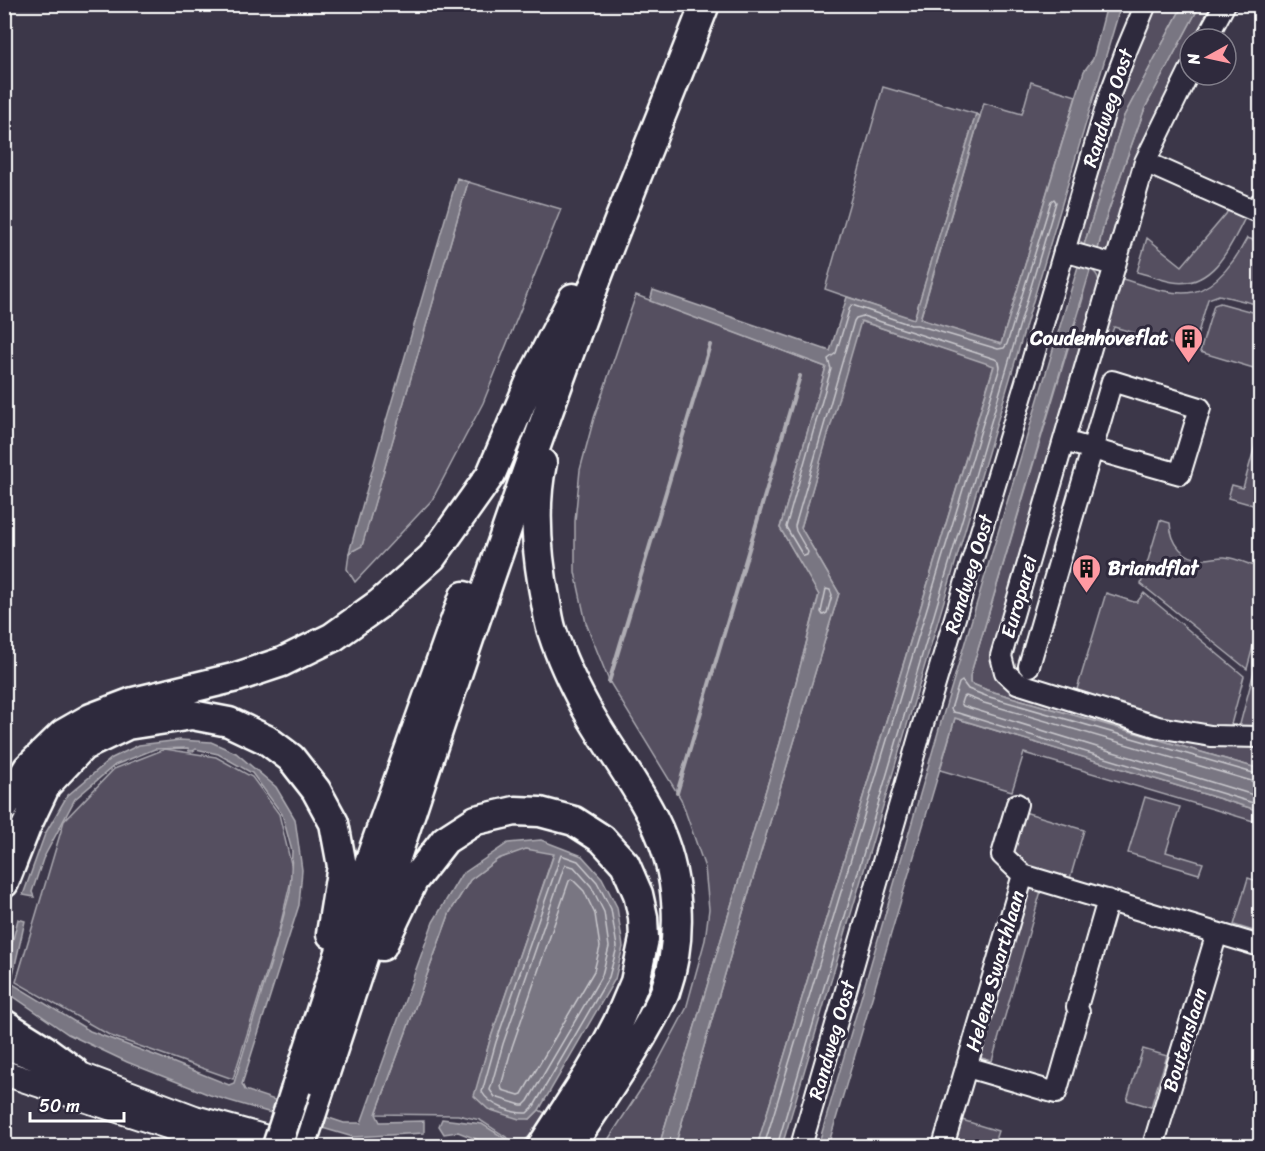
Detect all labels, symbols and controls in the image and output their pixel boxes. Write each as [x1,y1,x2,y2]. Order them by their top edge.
north arrow [1178,27,1238,87]
street label: Randweg Oost [1072,43,1144,172]
text: N [1178,51,1209,68]
place label: Coudenhoveflat [1029,321,1168,356]
building icon: Coudenhoveflat [1173,322,1205,364]
street label: Randweg Oost [934,509,1004,638]
street label: Europarei [990,550,1048,643]
place label: Briandflat [1108,551,1200,586]
building icon: Briandflat [1071,552,1103,594]
street label: Helene Swarthlaan [955,886,1035,1056]
street label: Randweg Oost [798,975,866,1104]
street label: Boutenslaan [1153,983,1218,1096]
scale bar [30,1085,124,1123]
text: 50 m [39,1090,80,1122]

